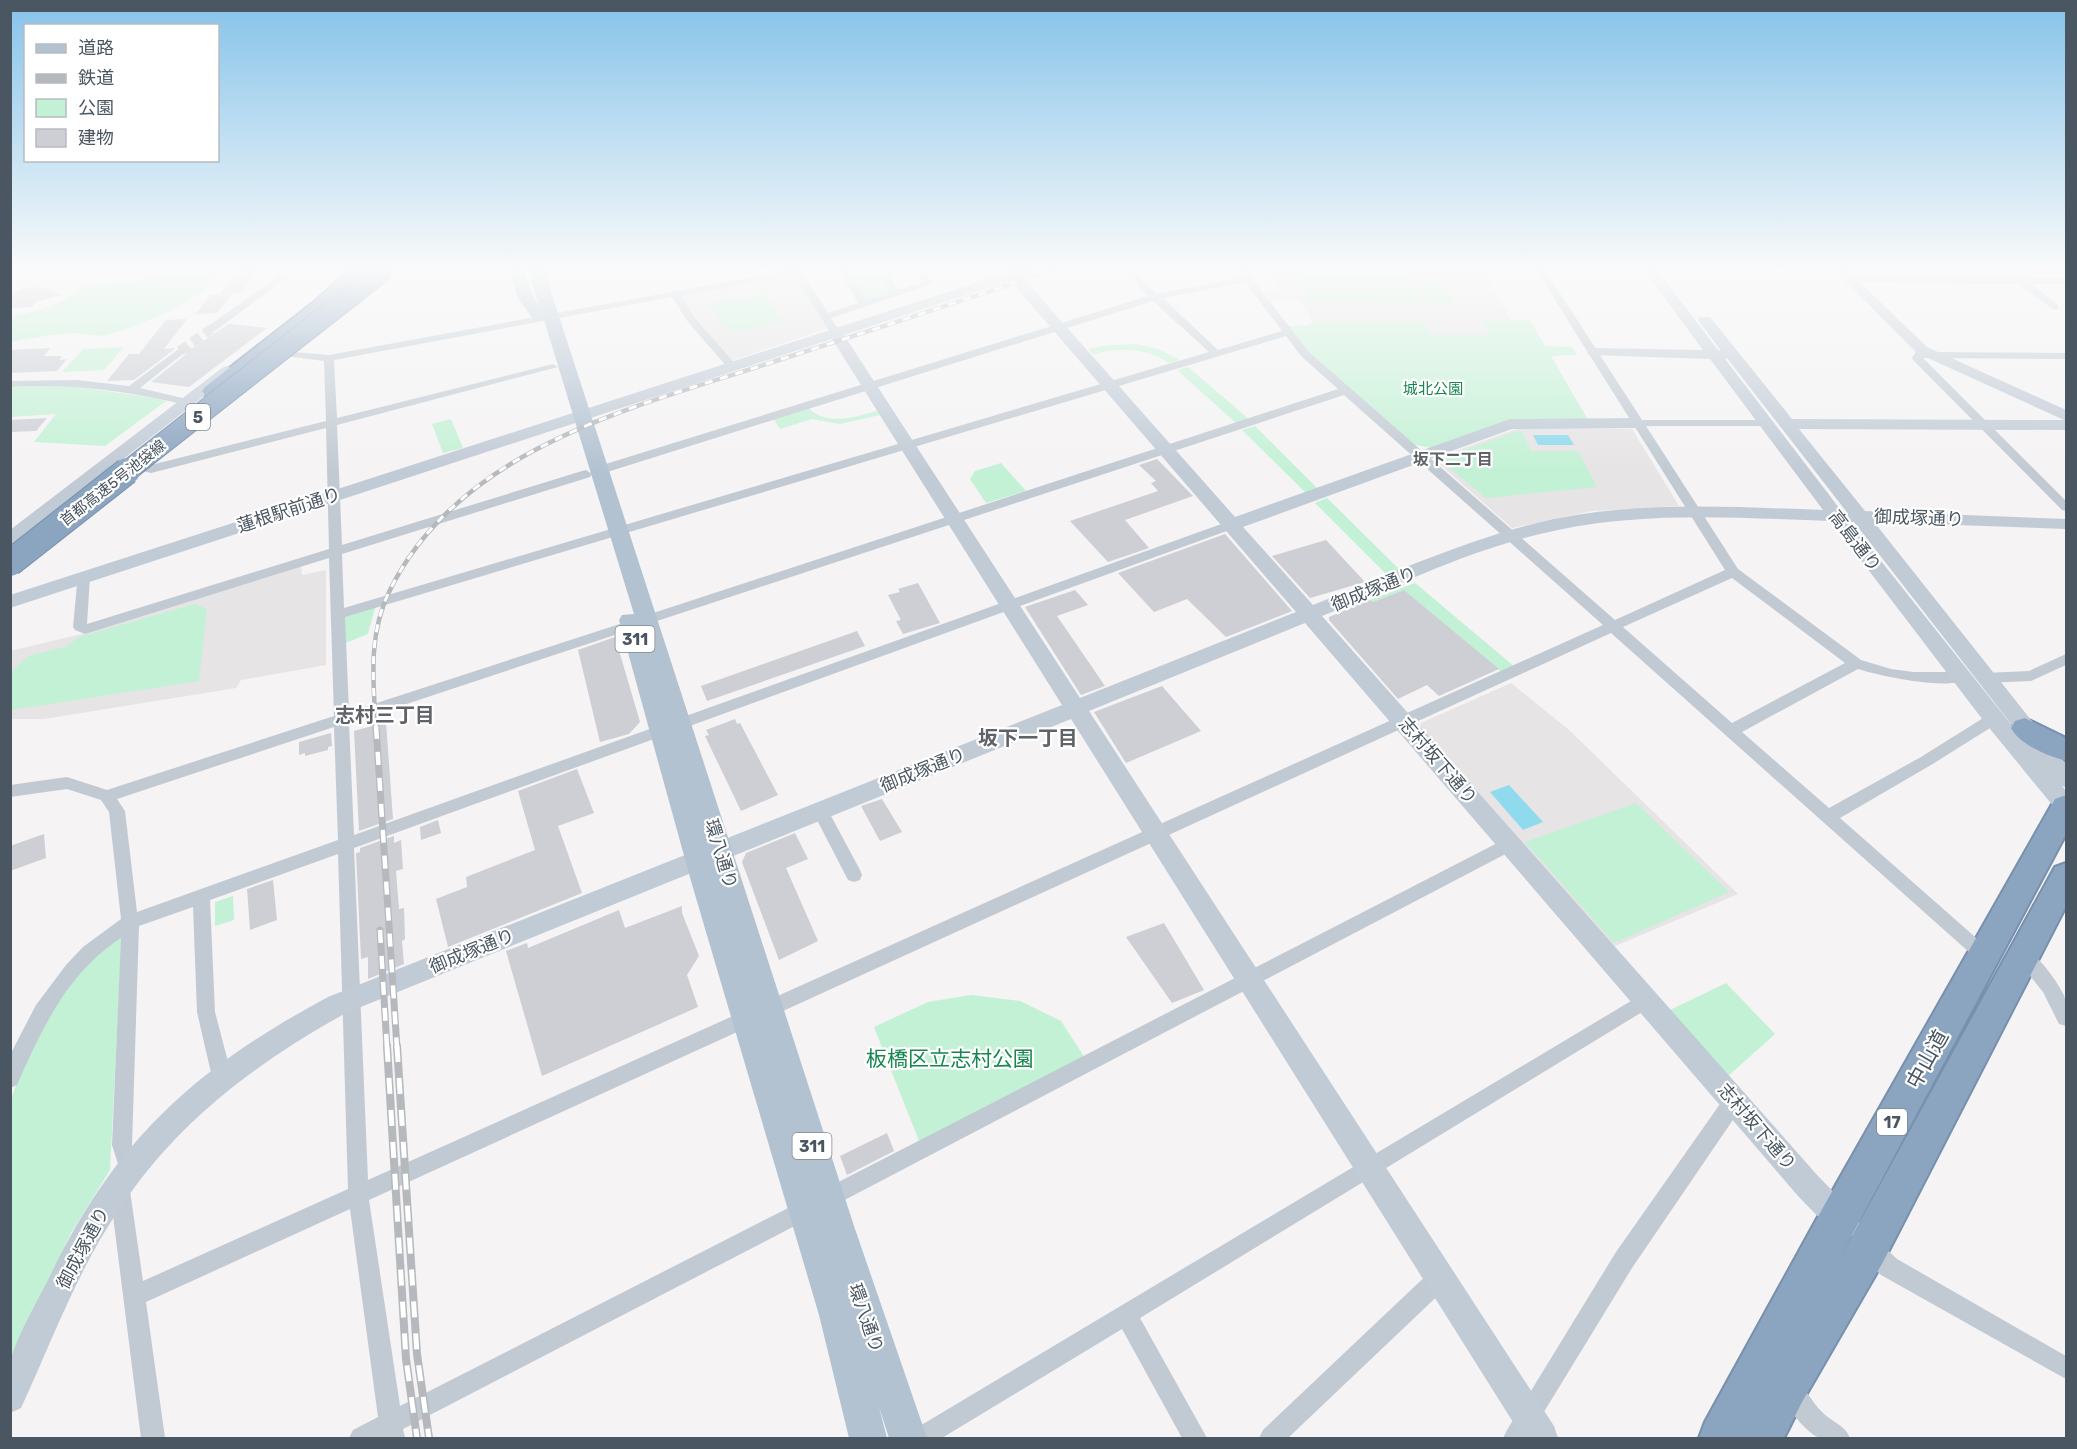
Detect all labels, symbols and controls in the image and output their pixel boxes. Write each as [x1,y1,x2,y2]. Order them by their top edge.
legend [24,24,219,162]
text: 道路 [78,37,114,59]
text: 鉄道 [78,67,114,89]
text: 公園 [78,97,114,119]
text: 建物 [78,127,114,149]
park label: 城北公園 [1403,380,1463,398]
road number: 5 [186,404,210,430]
street label: 首都高速5号池袋線 [57,436,169,530]
district label: 坂下二丁目 [1413,450,1493,469]
street label: 蓮根駅前通り [234,483,344,537]
street label: 御成塚通り [1874,505,1964,531]
street label: 高島通り [1824,506,1886,576]
street label: 御成塚通り [1328,562,1420,616]
road number: 311 [616,626,654,652]
district label: 志村三丁目 [335,703,435,727]
street label: 志村坂下通り [1394,713,1482,809]
district label: 坂下一丁目 [978,726,1078,750]
street label: 御成塚通り [877,743,969,797]
street label: 環八通り [700,816,742,892]
street label: 御成塚通り [426,924,518,978]
street label: 中山道 [1901,1025,1953,1093]
park label: 板橋区立志村公園 [866,1046,1034,1071]
street label: 志村坂下通り [1713,1079,1801,1175]
road number: 17 [1877,1109,1907,1135]
road number: 311 [792,1133,832,1159]
street label: 御成塚通り [52,1203,114,1293]
street label: 環八通り [844,1280,888,1356]

